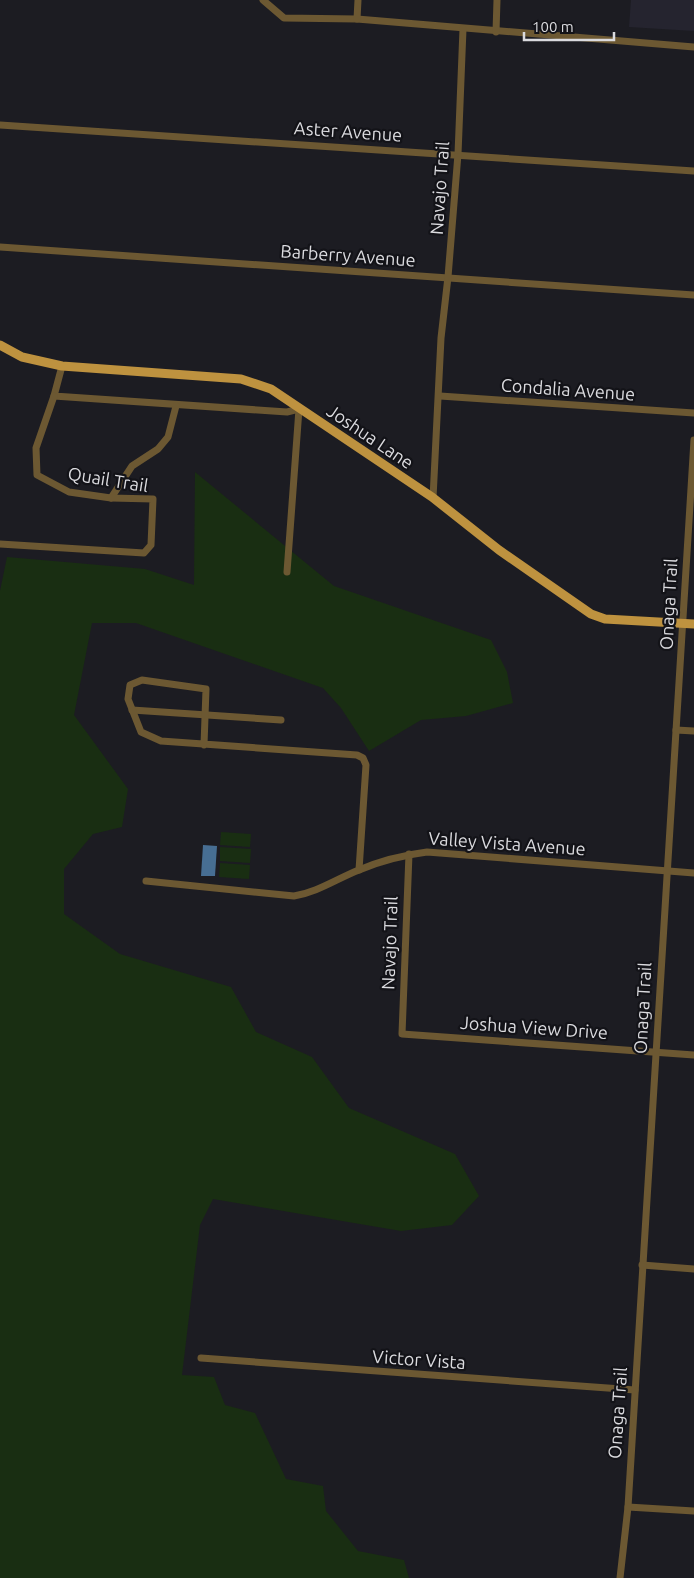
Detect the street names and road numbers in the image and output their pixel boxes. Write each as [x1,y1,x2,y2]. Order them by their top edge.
street label: Aster Avenue [293,117,403,145]
street label: Navajo Trail [426,140,452,235]
street label: Barberry Avenue [280,240,416,270]
street label: Condalia Avenue [500,374,636,404]
street label: Joshua Lane [324,400,418,472]
street label: Quail Trail [66,463,150,496]
street label: Onaga Trail [656,557,680,650]
street label: Valley Vista Avenue [428,828,586,858]
street label: Navajo Trail [377,896,401,990]
street label: Onaga Trail [630,961,654,1054]
street label: Joshua View Drive [460,1012,609,1042]
street label: Victor Vista [372,1346,467,1372]
street label: Onaga Trail [604,1366,630,1459]

